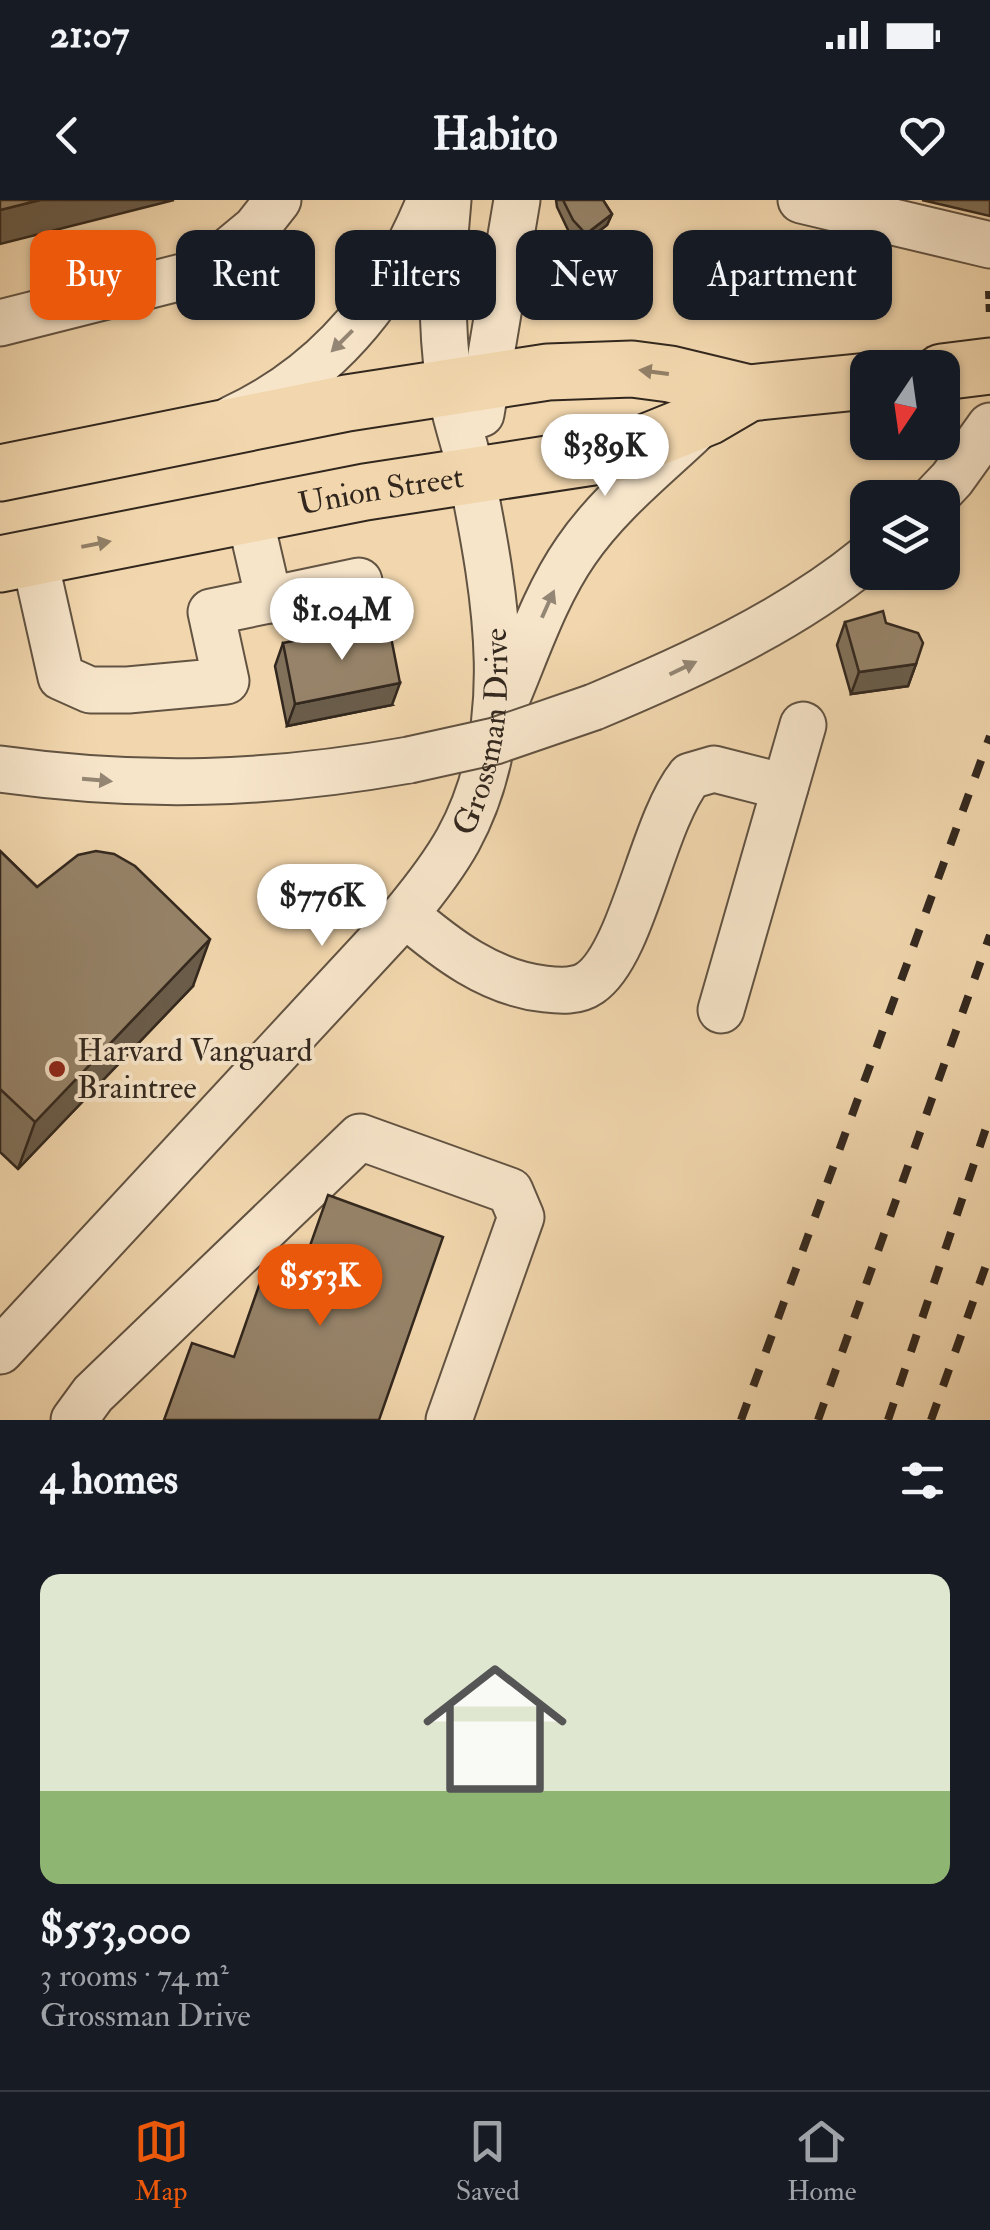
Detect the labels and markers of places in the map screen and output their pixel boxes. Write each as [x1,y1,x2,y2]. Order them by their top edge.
pin: $389K [535,414,675,499]
pin: $1.04M [261,578,423,663]
pin: $776K [252,864,392,949]
place label: Harvard Vanguard Braintree [77,1031,313,1108]
marker: Harvard Vanguard Braintree [46,1058,68,1080]
pin: $553K [250,1244,390,1329]

